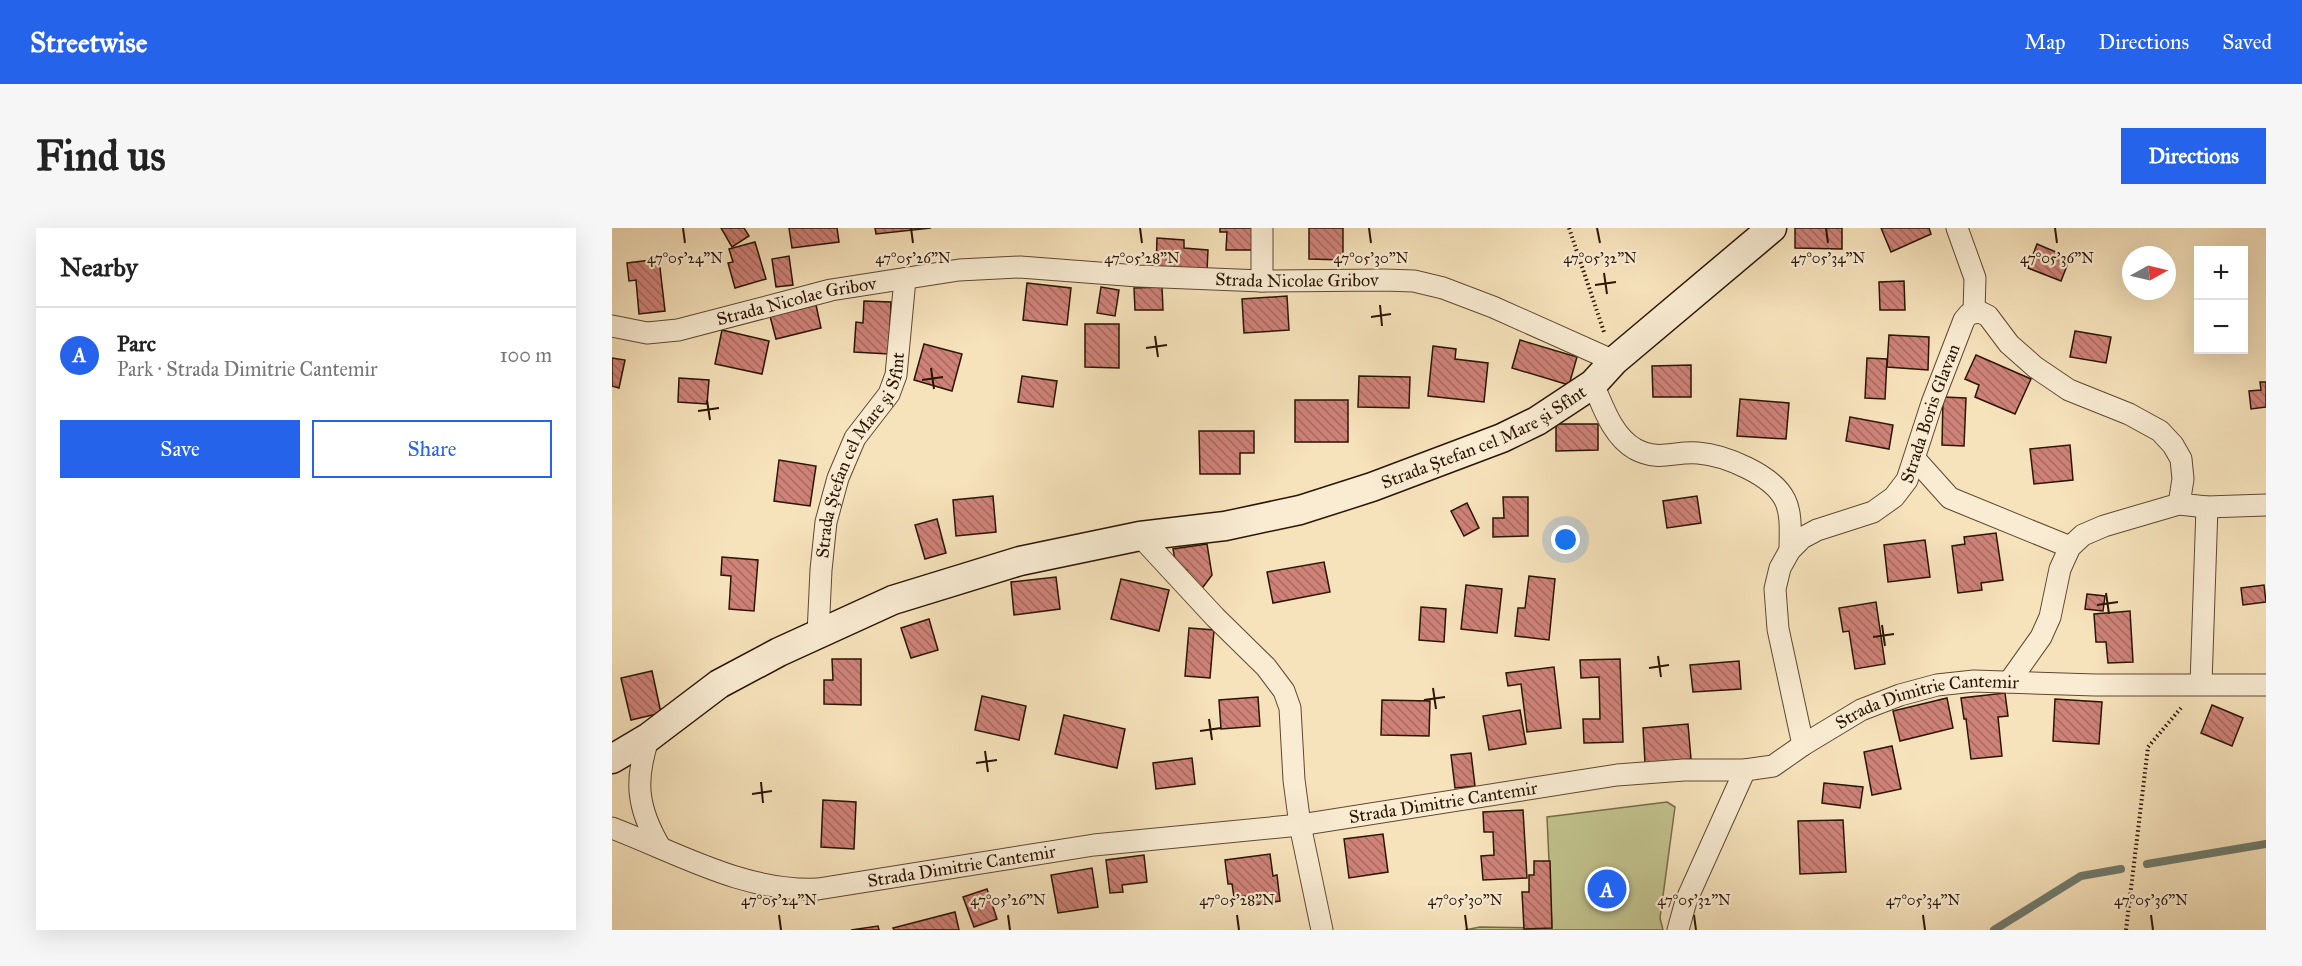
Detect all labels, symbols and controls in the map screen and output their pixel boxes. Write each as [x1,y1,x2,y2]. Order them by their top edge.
text: Streetwise [30,25,147,60]
text: Map [2025,29,2066,55]
text: Directions [2099,29,2189,55]
text: Saved [2222,29,2272,55]
button: Directions [2121,128,2266,184]
text: Find us [36,130,166,182]
north arrow [2122,246,2176,300]
map controls [2194,246,2248,354]
button: + [2194,246,2248,300]
text: 47°05'24"N [647,249,723,267]
text: 47°05'26"N [875,249,951,267]
text: 47°05'28"N [1104,249,1180,267]
text: 47°05'30"N [1333,249,1409,267]
text: 47°05'32"N [1563,249,1637,267]
text: 47°05'34"N [1791,249,1866,267]
text: 47°05'36"N [2020,249,2094,267]
text: Nearby [60,251,138,283]
street label: Strada Nicolae Gribov [1215,268,1380,292]
street label: Strada Nicolae Gribov [714,272,879,330]
button: − [2194,300,2248,354]
text: Parc [117,330,156,357]
street label: Strada Boris Glavan [1896,341,1965,486]
text: A [73,343,86,367]
text: 100 m [500,343,552,367]
street label: Strada Ștefan cel Mare și Sfînt [811,351,909,559]
text: Park · Strada Dimitrie Cantemir [117,357,378,381]
street label: Strada Ștefan cel Mare și Sfînt [1378,380,1591,494]
button: Save [60,420,300,478]
button: Share [312,420,552,478]
your location [1551,525,1580,554]
street label: Strada Dimitrie Cantemir [1831,670,2020,734]
street label: Strada Dimitrie Cantemir [1347,777,1539,828]
street label: Strada Dimitrie Cantemir [866,840,1058,892]
pin: A [1588,866,1626,912]
text: 47°05'24"N [741,891,817,909]
text: 47°05'26"N [970,891,1046,909]
text: 47°05'28"N [1199,891,1275,909]
text: 47°05'30"N [1427,891,1503,909]
text: 47°05'32"N [1657,891,1731,909]
text: 47°05'34"N [1886,891,1961,909]
text: 47°05'36"N [2114,891,2188,909]

